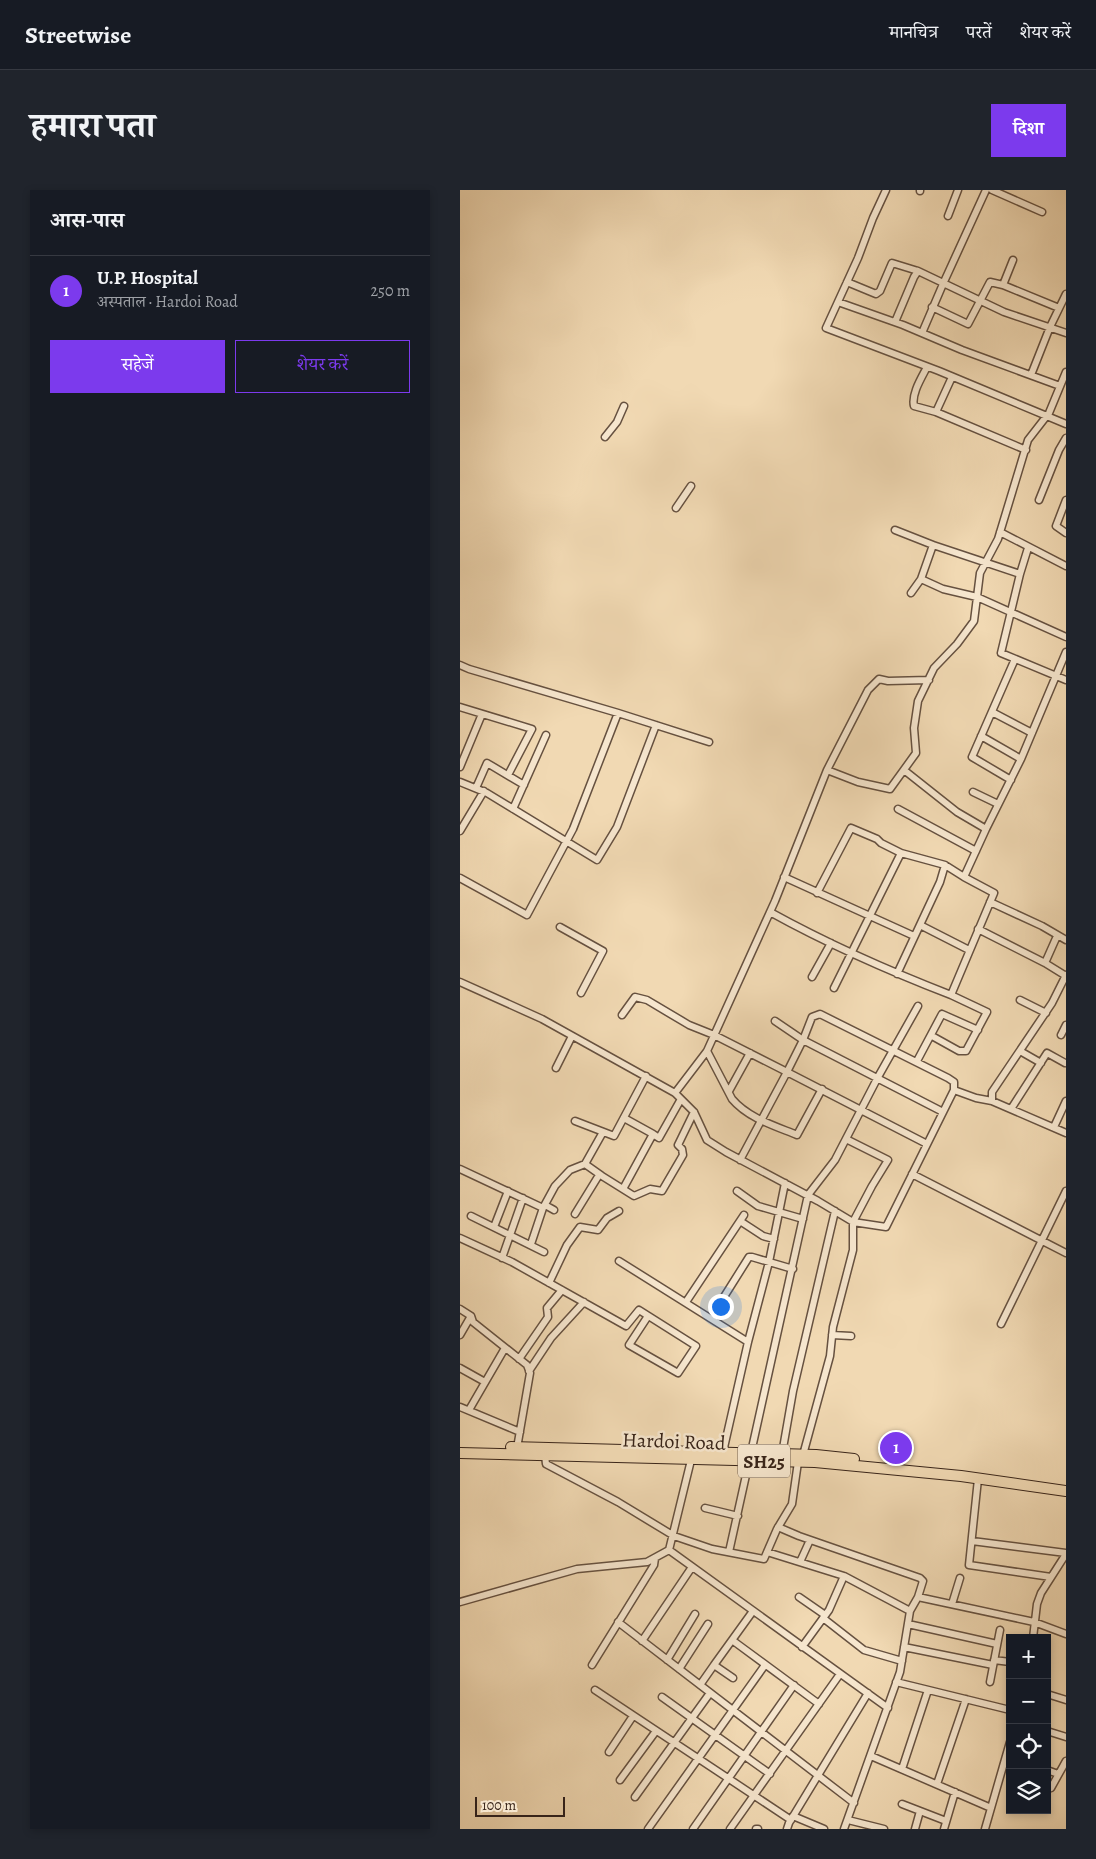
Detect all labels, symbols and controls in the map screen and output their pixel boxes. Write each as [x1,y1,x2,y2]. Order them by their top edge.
text: Streetwise [25,19,131,51]
text: मानचित्र [889,20,938,44]
text: परतें [966,20,992,44]
text: शेयर करें [1020,20,1071,44]
text: हमारा पता [30,101,155,149]
button: दिशा [991,104,1066,157]
text: आस-पास [50,206,124,234]
text: U.P. Hospital [97,265,198,291]
text: 1 [63,280,69,302]
text: 250 m [371,280,410,302]
text: अस्पताल · Hardoi Road [97,291,238,313]
button: सहेजें [50,340,225,393]
button: शेयर करें [235,340,410,393]
your location [708,1294,734,1320]
street label: Hardoi Road [622,1426,726,1457]
pin: 1 [880,1429,912,1467]
road number: SH25 [738,1444,790,1478]
map controls [1006,1634,1051,1814]
button: + [1006,1634,1051,1679]
button: − [1006,1679,1051,1724]
button: locate [1006,1724,1051,1769]
button: layers [1006,1769,1051,1814]
scale bar [475,1794,565,1817]
text: 100 m [482,1796,516,1815]

